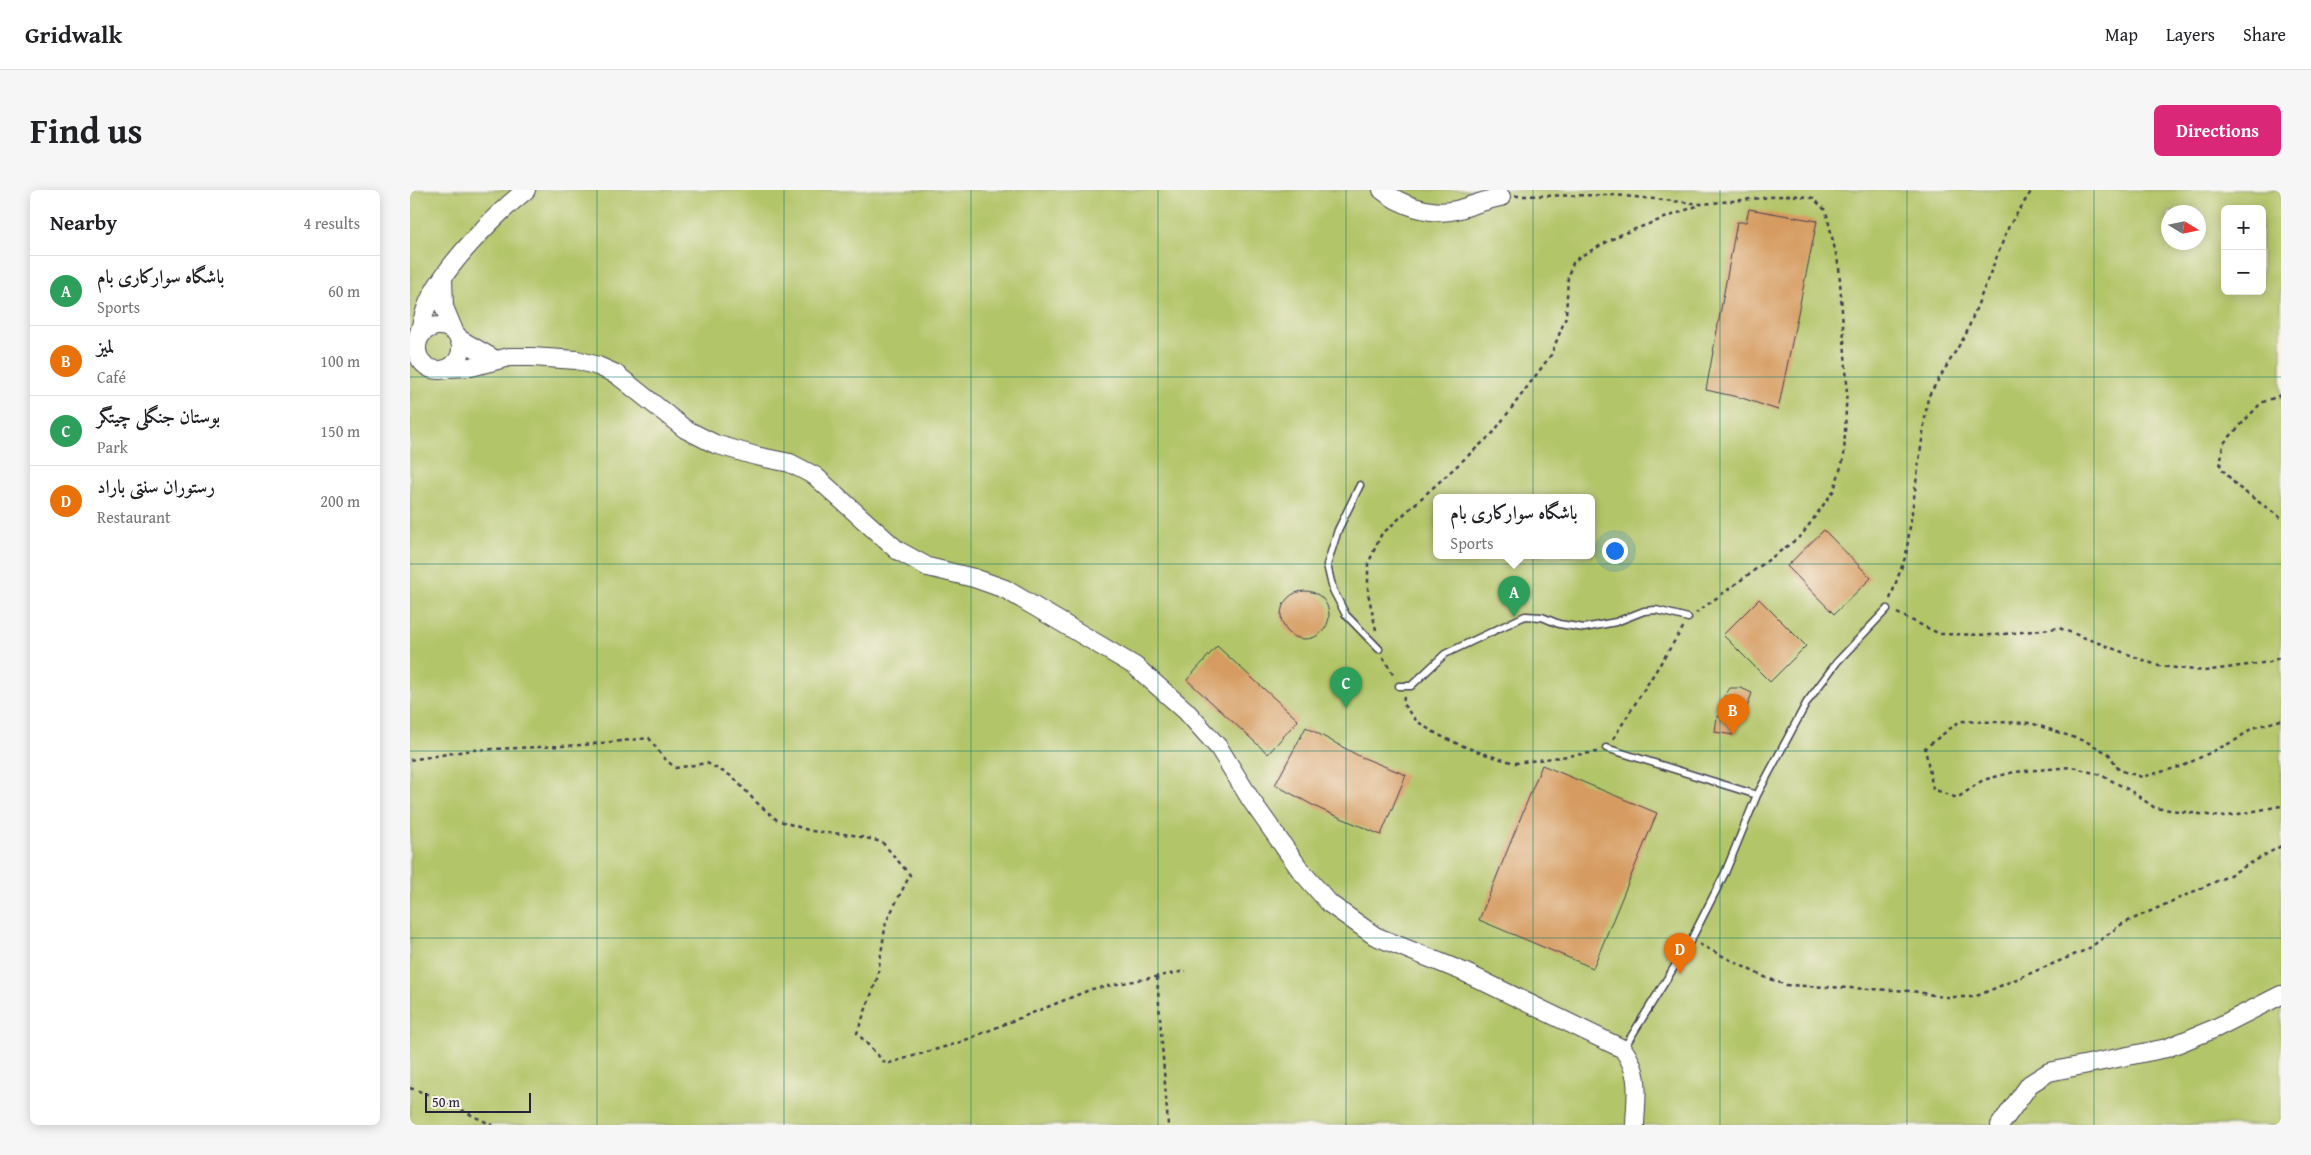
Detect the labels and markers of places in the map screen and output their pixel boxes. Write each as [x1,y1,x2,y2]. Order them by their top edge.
pin: A [1498,576,1530,617]
pin: C [1330,667,1362,708]
pin: B [1717,694,1749,735]
pin: D [1664,933,1696,974]

